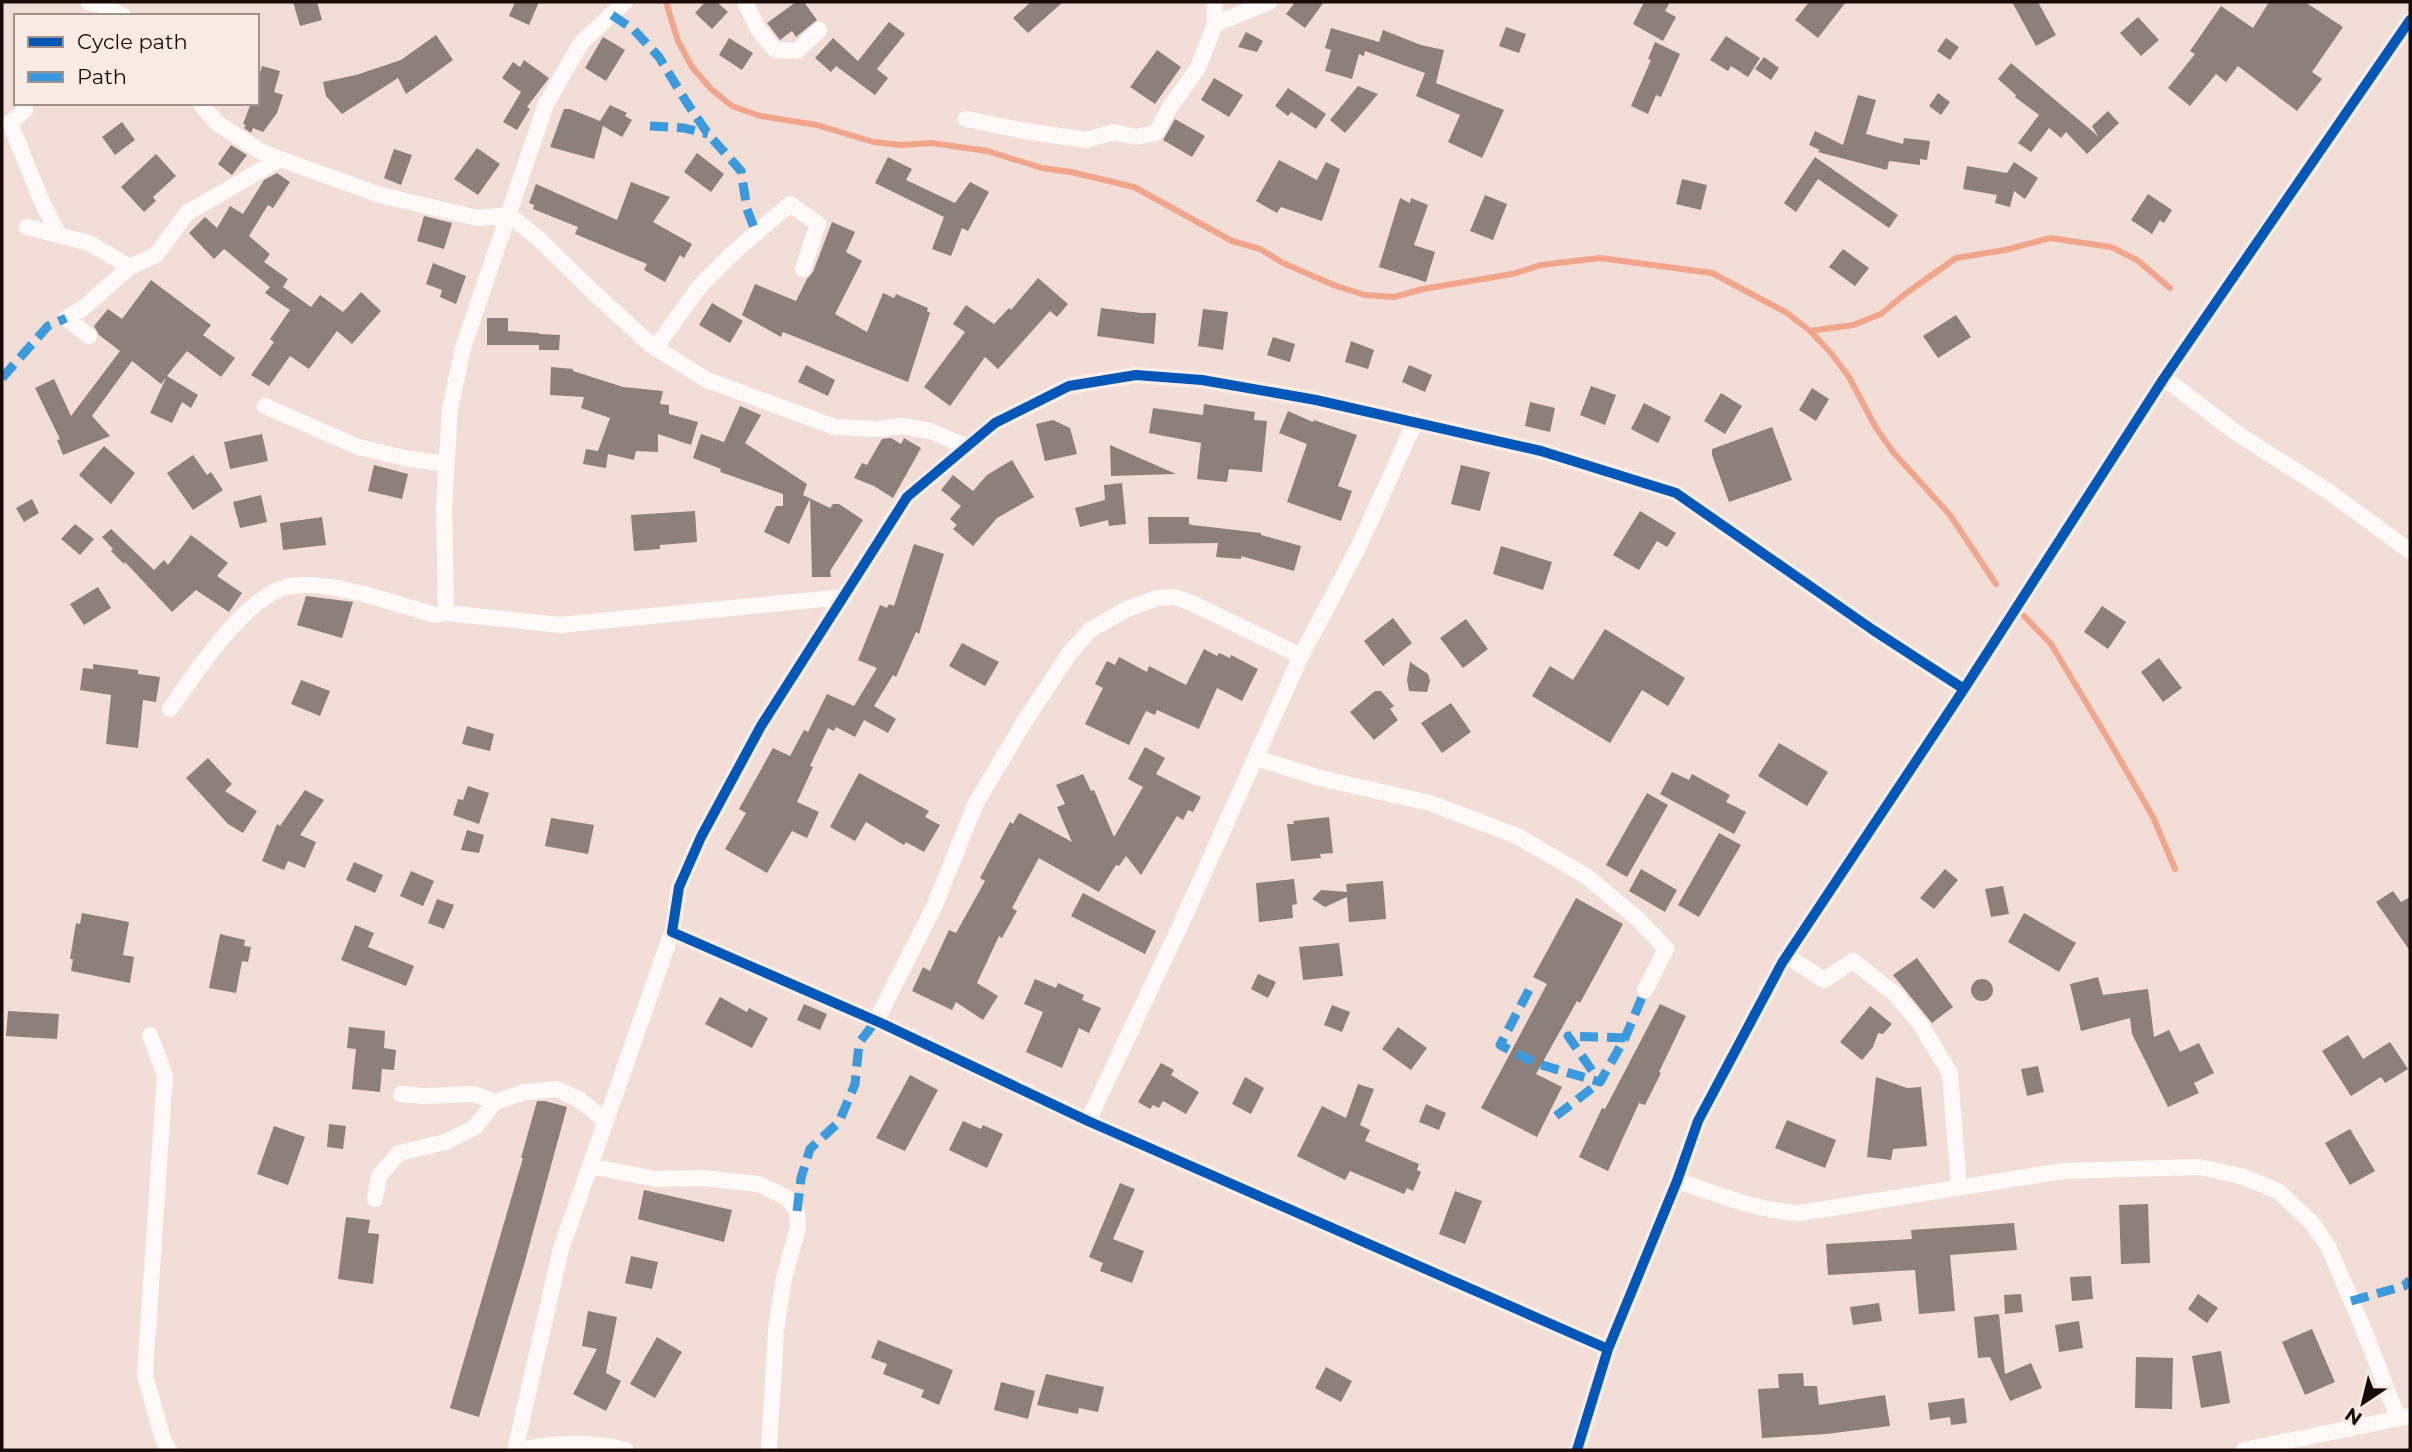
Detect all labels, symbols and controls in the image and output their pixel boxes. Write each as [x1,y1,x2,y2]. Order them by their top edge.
legend [14,14,259,105]
text: Cycle path [77,29,188,54]
text: Path [77,64,127,89]
north arrow [2328,1368,2398,1438]
text: N [2341,1403,2366,1430]

